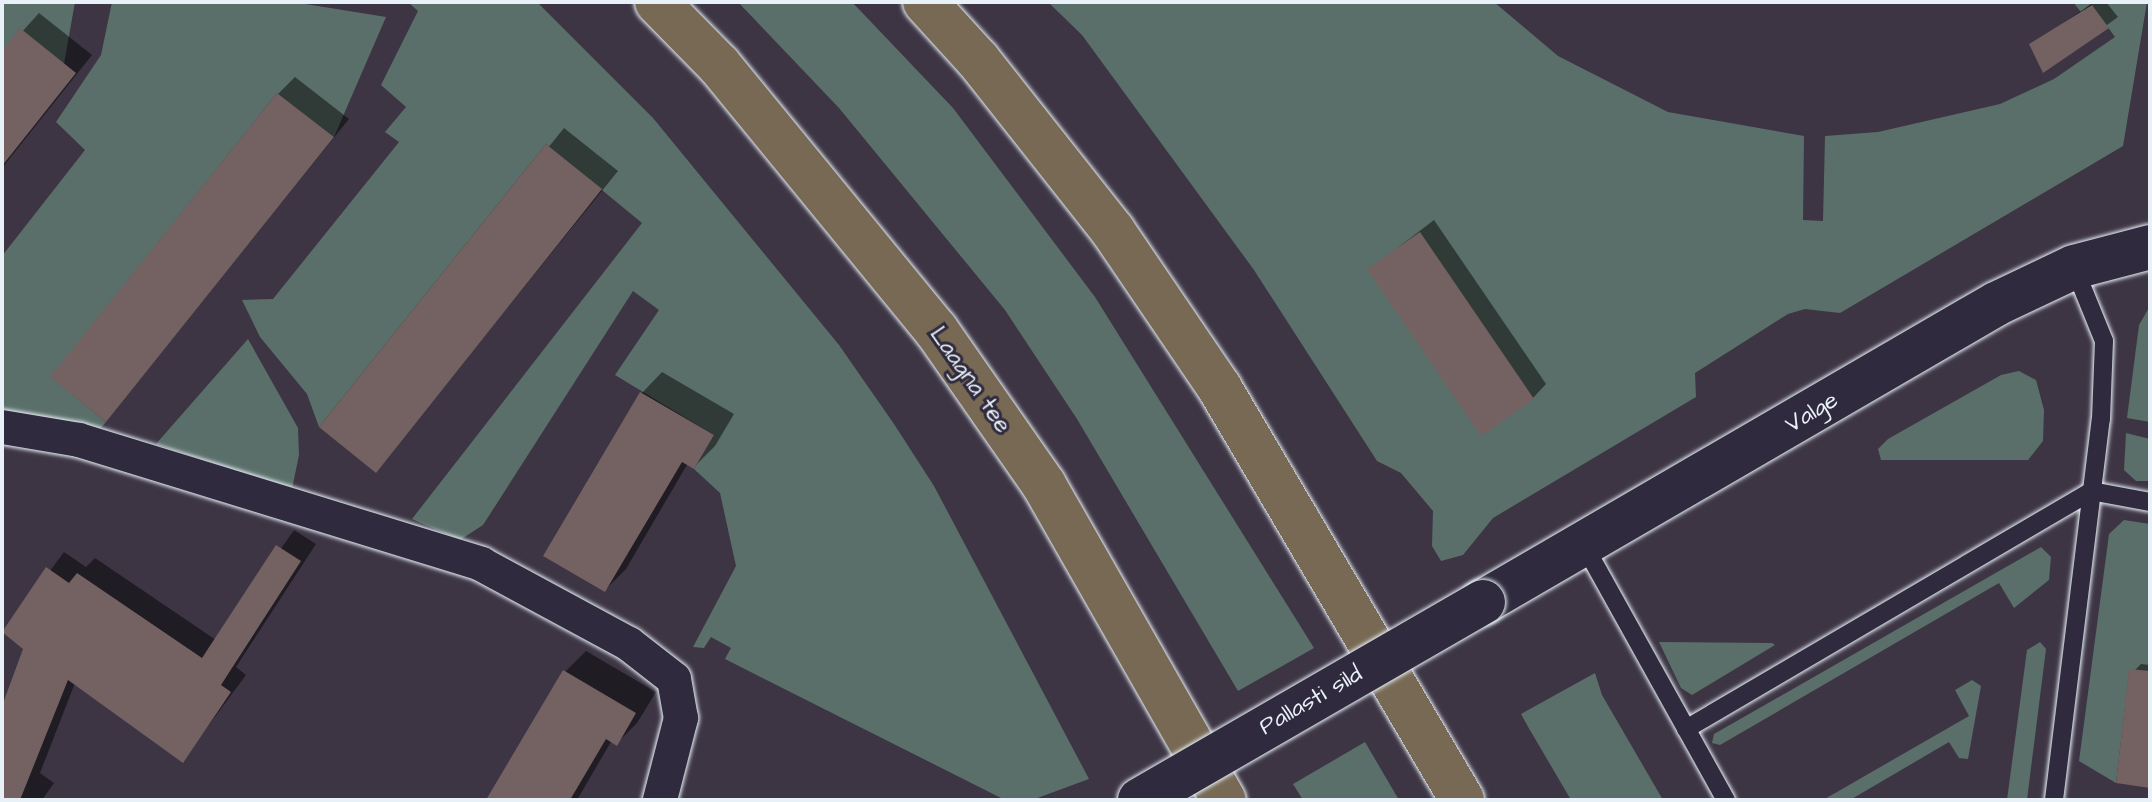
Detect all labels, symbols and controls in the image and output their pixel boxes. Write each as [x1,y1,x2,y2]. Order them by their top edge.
street label: Laagna tee [923,321,1017,439]
street label: Valge [1780,386,1844,440]
street label: Pallasti sild [1254,660,1368,742]

